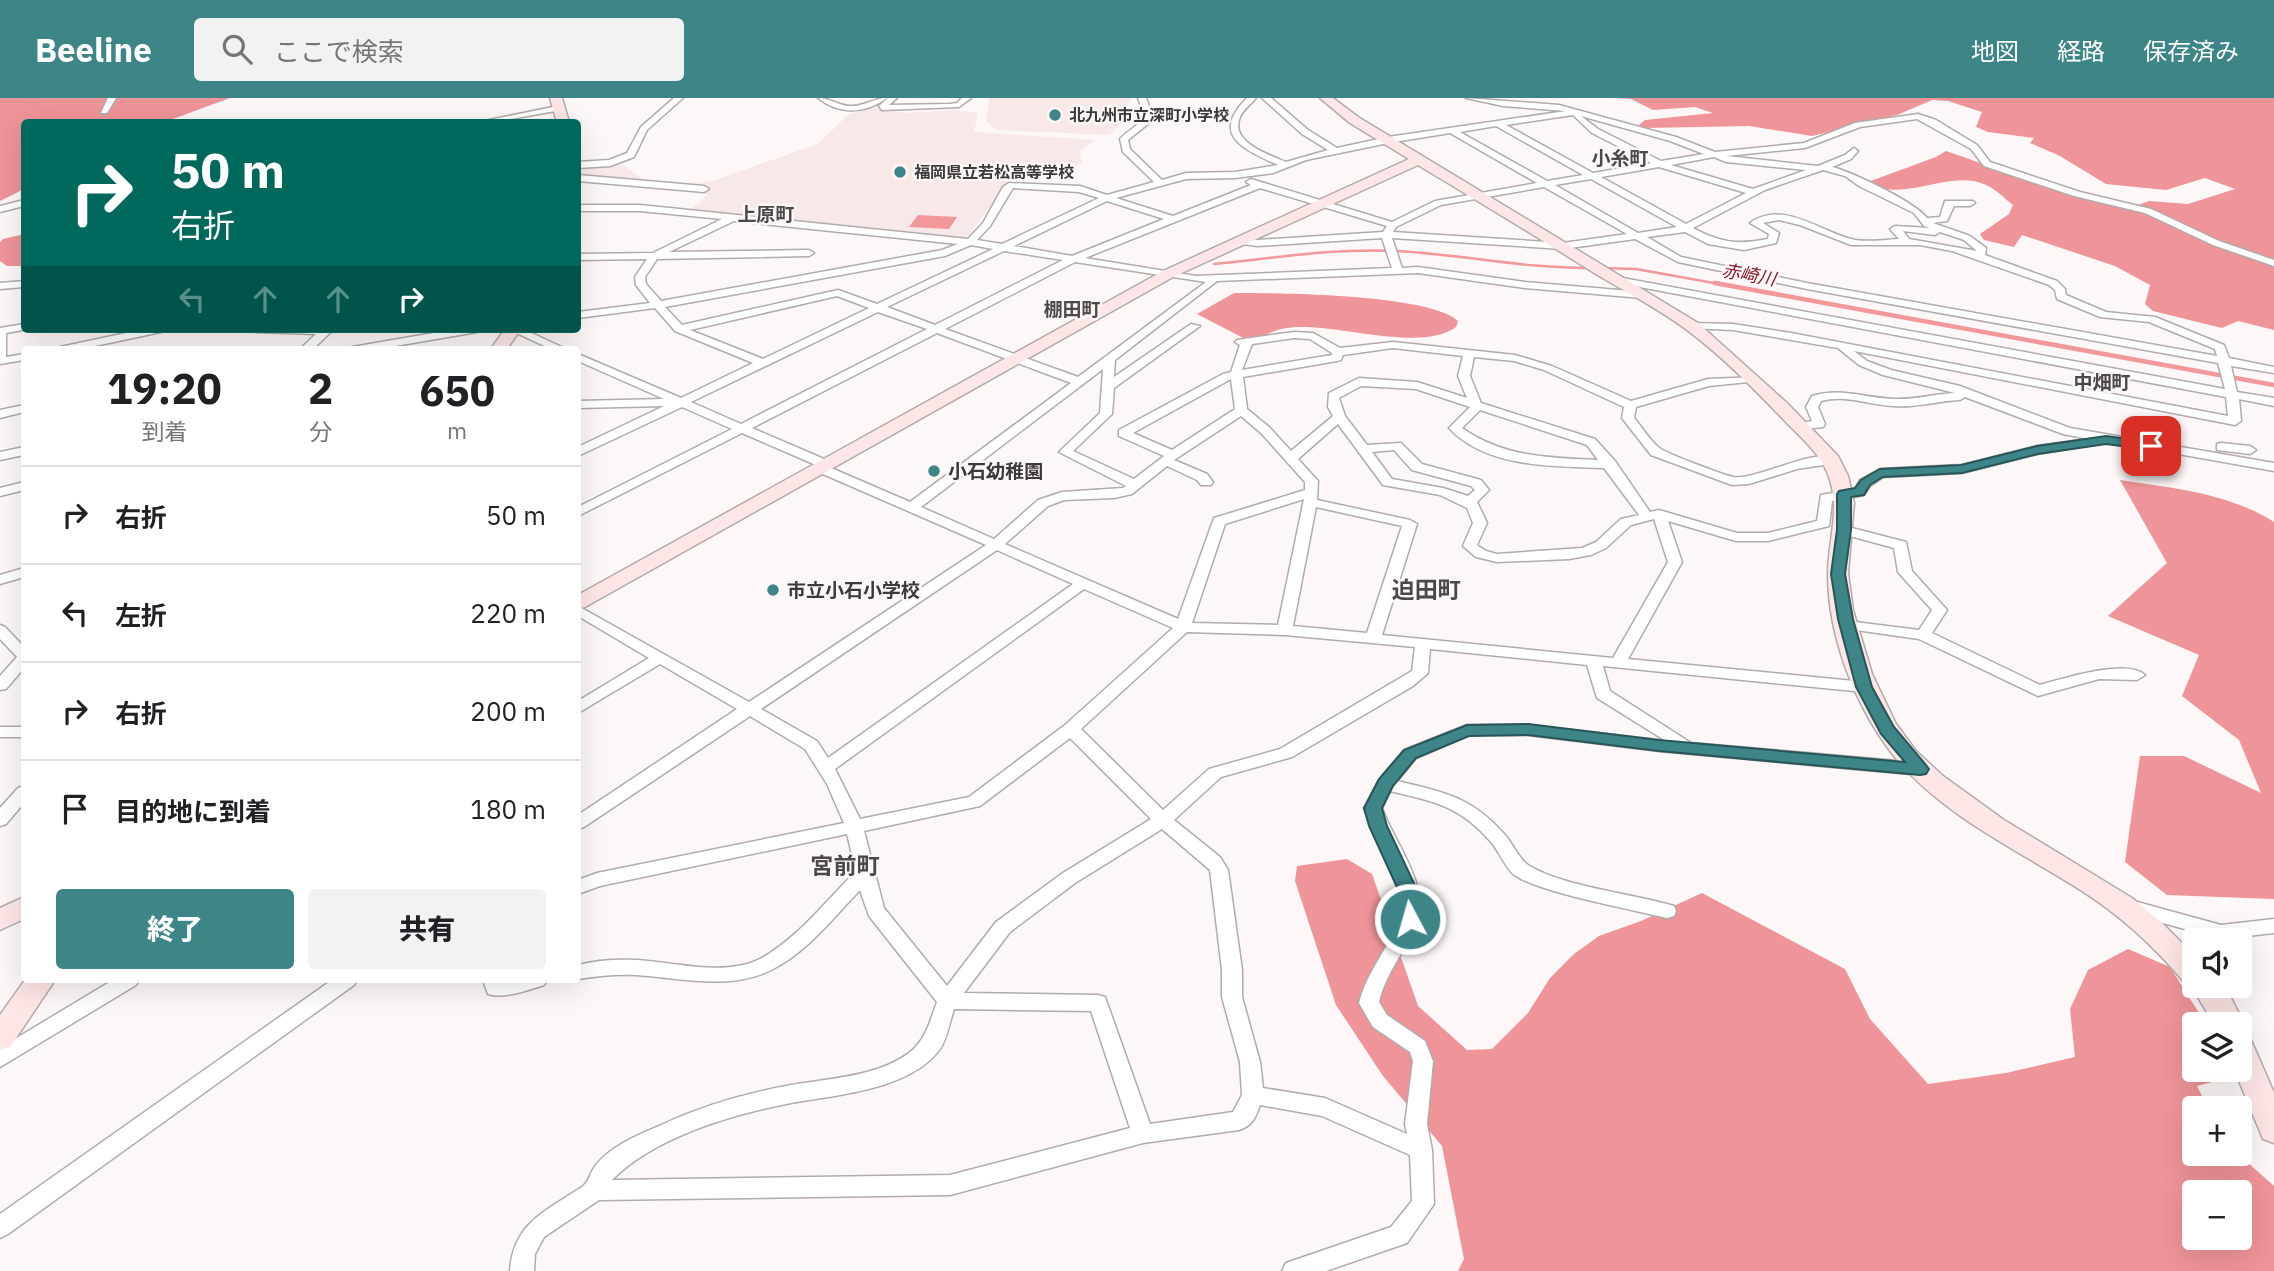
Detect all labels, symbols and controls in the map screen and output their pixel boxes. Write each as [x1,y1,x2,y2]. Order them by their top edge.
search box [194,18,684,81]
text: Beeline [35,28,152,71]
icon: search [218,30,256,68]
text: ここで検索 [274,34,404,68]
text: 地図 [1971,35,2019,67]
text: 経路 [2057,35,2105,67]
text: 保存済み [2143,35,2239,67]
place label: 北九州市立深町小学校 [1069,105,1229,125]
marker: 北九州市立深町小学校 [1047,107,1063,123]
text: 50 m [171,138,285,201]
district label: 小糸町 [1591,146,1649,170]
icon: right [56,147,147,238]
place label: 福岡県立若松高等学校 [914,162,1074,182]
marker: 福岡県立若松高等学校 [892,164,908,180]
district label: 上原町 [737,202,795,226]
text: 右折 [171,204,235,246]
water label: 赤崎川 [1721,258,1780,291]
icon: left [173,280,211,318]
icon: ahead [246,280,284,318]
icon: ahead [319,280,357,318]
icon: right [392,280,430,318]
district label: 棚田町 [1043,297,1101,321]
text: 19:20 [107,361,222,416]
text: 2 [308,361,333,416]
text: 650 [419,363,495,418]
district label: 中畑町 [2073,370,2131,394]
text: m [447,415,467,445]
text: 到着 [141,416,187,446]
text: 分 [309,416,332,446]
pin [2121,416,2181,476]
icon: arrive [2132,427,2170,465]
place label: 小石幼稚園 [948,459,1043,483]
marker: 小石幼稚園 [926,463,942,479]
icon: right [56,496,94,534]
text: 50 m [486,498,546,532]
text: 右折 [115,500,167,534]
district label: 迫田町 [1392,574,1461,604]
place label: 市立小石小学校 [787,578,920,602]
marker: 市立小石小学校 [765,582,781,598]
icon: left [56,594,94,632]
text: 220 m [470,596,546,630]
text: 左折 [115,598,167,632]
icon: right [56,692,94,730]
text: 200 m [470,694,546,728]
text: 右折 [115,696,167,730]
icon: arrive [56,790,94,828]
text: 180 m [470,792,546,826]
text: 目的地に到着 [115,794,271,828]
district label: 宮前町 [811,850,880,880]
position arrow [1373,882,1447,956]
button: 終了 [56,889,294,969]
button: 共有 [308,889,546,969]
map controls [2182,928,2252,1250]
button: sound [2182,928,2252,998]
button: layers [2182,1012,2252,1082]
button: + [2182,1096,2252,1166]
button: − [2182,1180,2252,1250]

